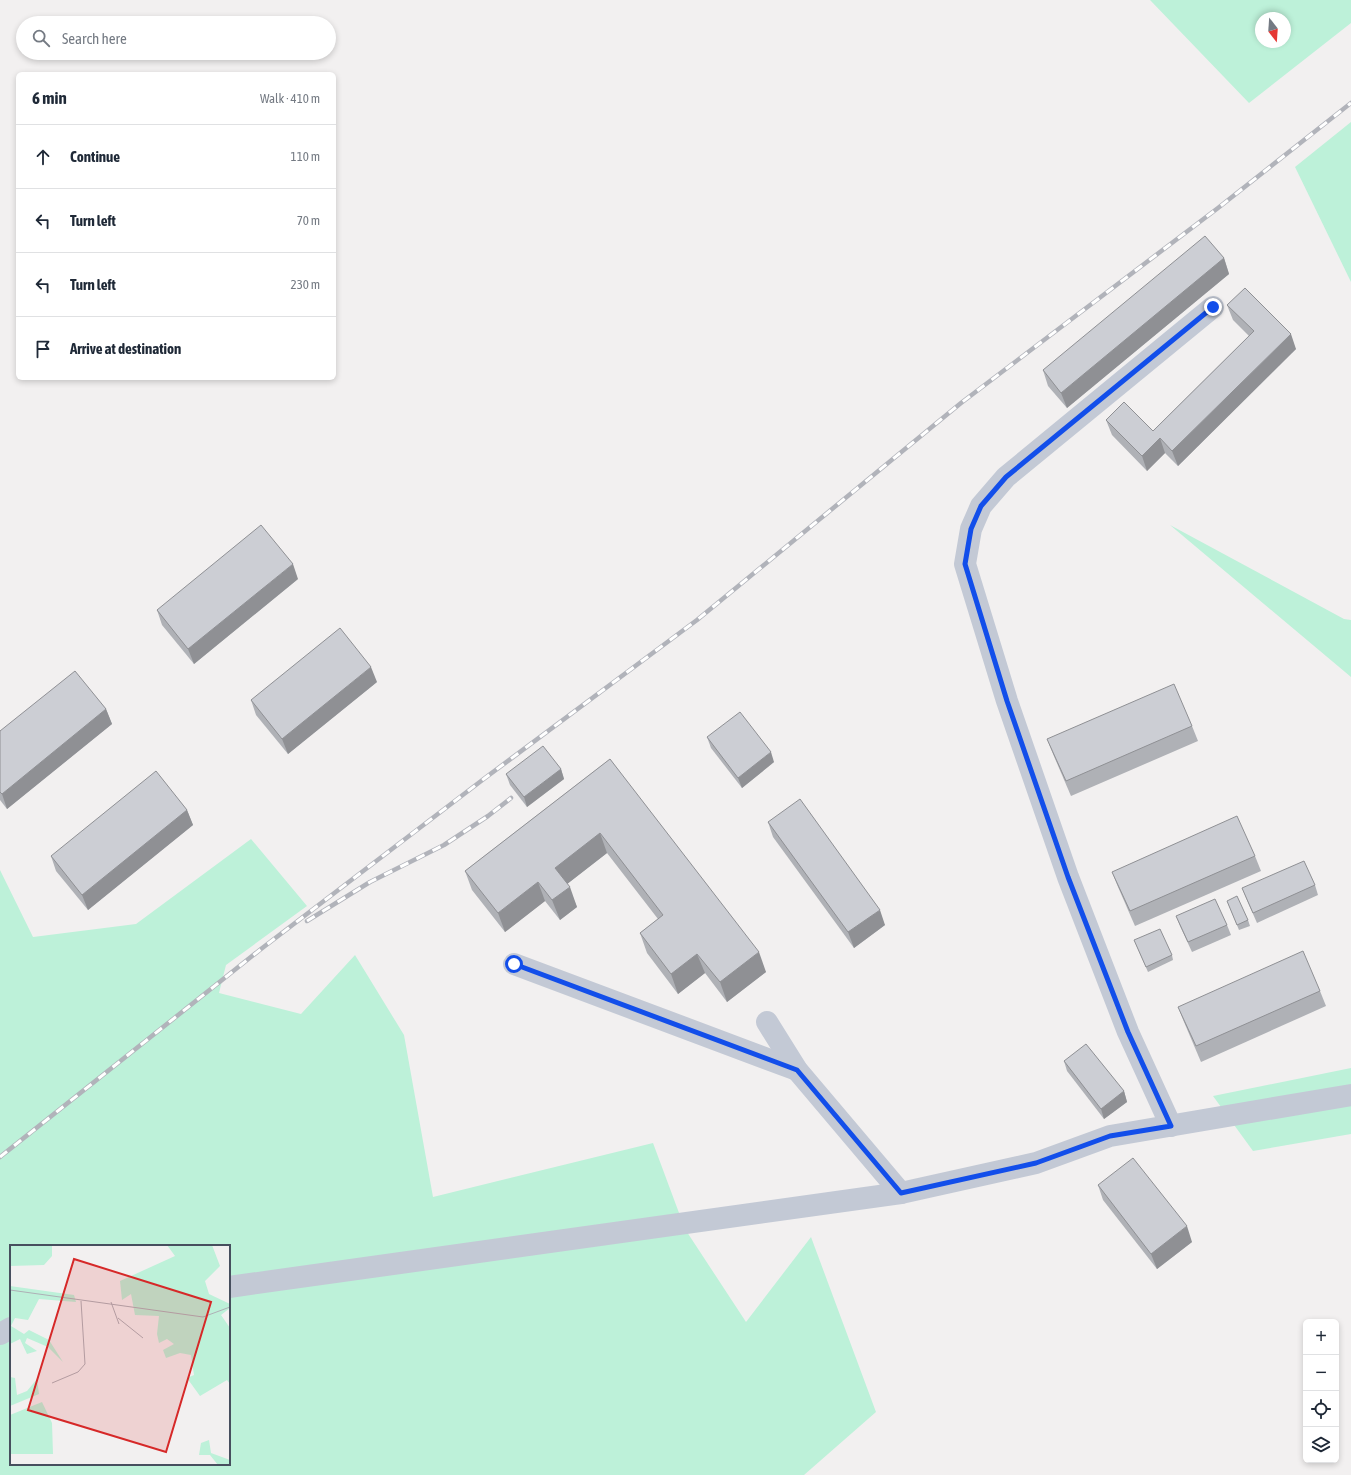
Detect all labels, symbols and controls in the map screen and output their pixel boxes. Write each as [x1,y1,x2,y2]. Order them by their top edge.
north arrow [1255,12,1291,48]
search box [16,16,336,60]
icon: search [30,27,52,49]
text: Search here [62,30,127,47]
text: 6 min [32,88,67,108]
text: Walk · 410 m [260,91,320,106]
icon: ahead [32,146,54,168]
text: Continue [70,148,120,165]
text: 110 m [291,149,320,164]
icon: left [32,210,54,232]
text: Turn left [70,212,116,229]
text: 70 m [297,213,320,228]
icon: left [32,274,54,296]
text: Turn left [70,276,116,293]
text: 230 m [291,277,320,292]
route end [1204,298,1222,316]
icon: arrive [32,338,54,360]
text: Arrive at destination [70,340,181,357]
route start [505,955,523,973]
inset map [10,1245,230,1465]
map controls [1303,1319,1339,1463]
button: + [1303,1319,1339,1355]
button: − [1303,1355,1339,1391]
button: locate [1303,1391,1339,1427]
button: layers [1303,1427,1339,1463]

